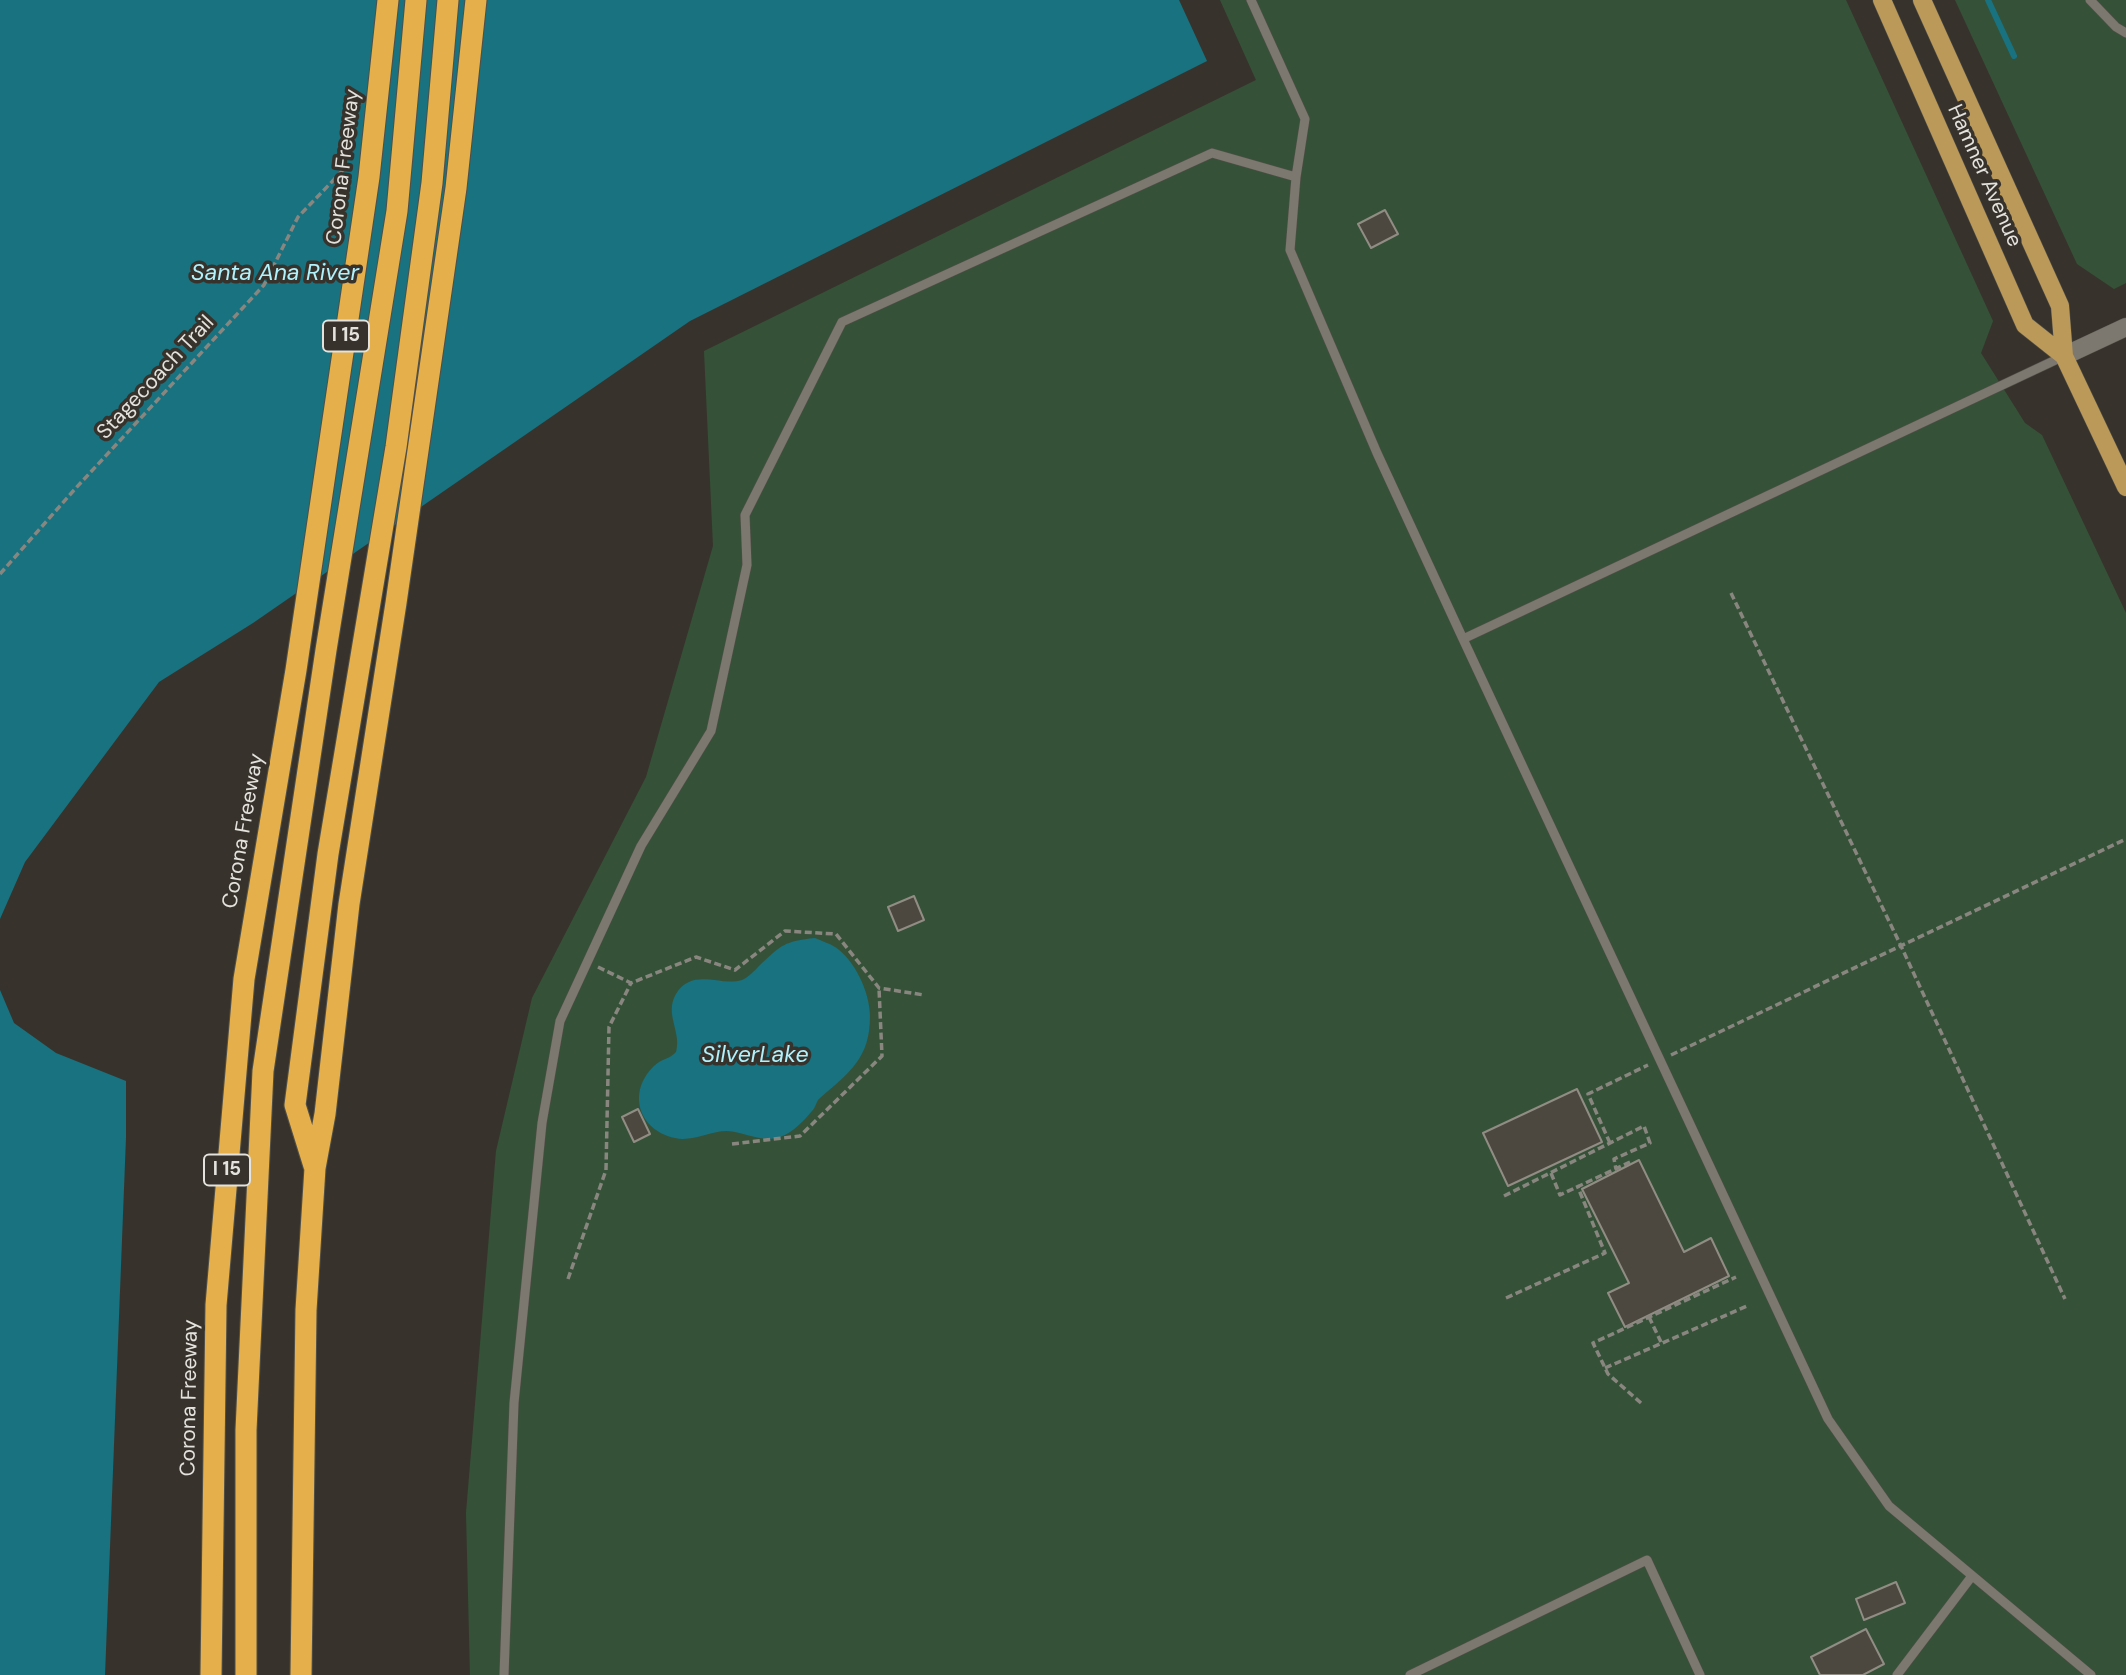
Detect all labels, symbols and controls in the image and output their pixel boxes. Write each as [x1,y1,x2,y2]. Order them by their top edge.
street label: Corona Freeway [322,88,366,246]
street label: Hamner Avenue [1941,101,2027,251]
water label: Santa Ana River [191,260,359,288]
street label: Stagecoach Trail [92,311,220,445]
road number: I 15 [323,320,369,352]
street label: Corona Freeway [218,752,270,910]
water label: SilverLake [702,1042,808,1070]
road number: I 15 [204,1154,250,1186]
street label: Corona Freeway [176,1319,204,1477]

